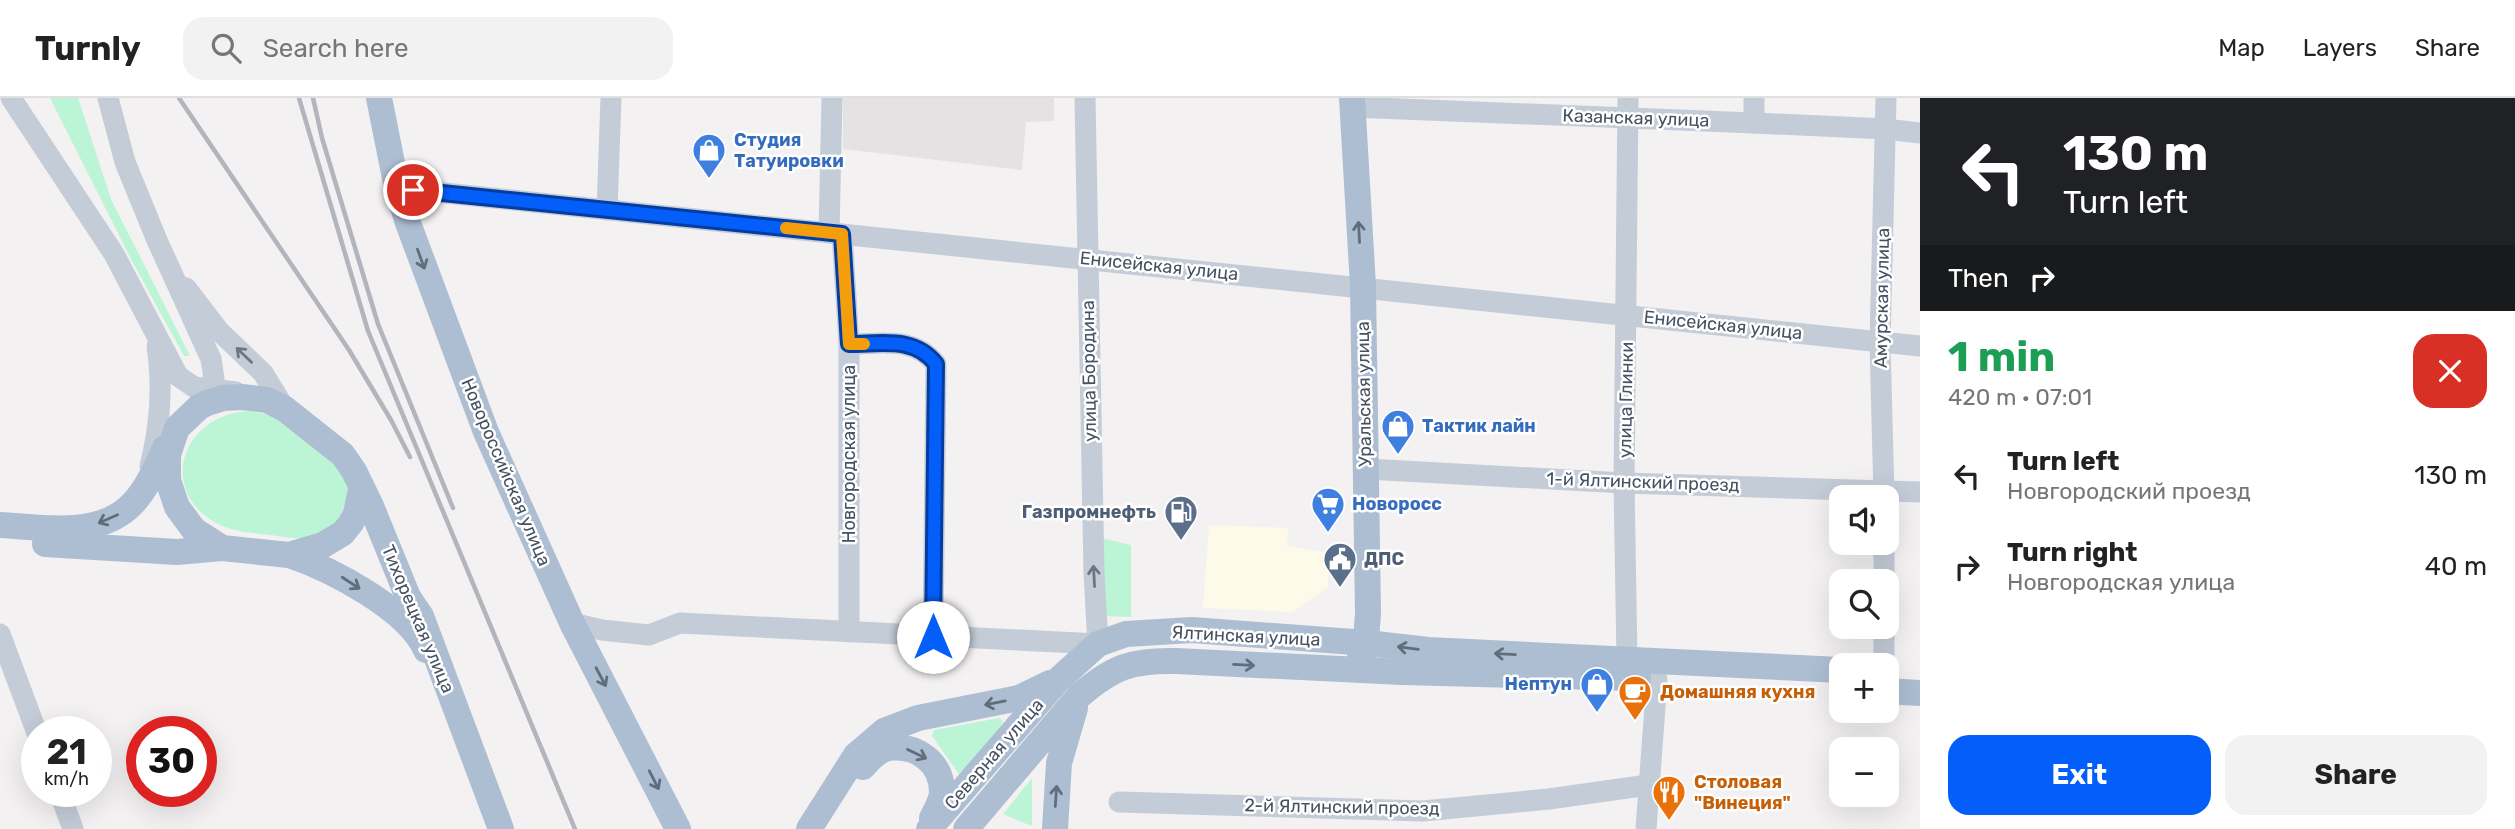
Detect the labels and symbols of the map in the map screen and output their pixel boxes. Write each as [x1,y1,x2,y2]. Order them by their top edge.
street label: Казанская улица [1562,104,1710,132]
place label: Студия Татуировки [734,129,844,172]
shop icon: Студия Татуировки [690,131,728,180]
pin [383,160,443,220]
one-way arrow [1353,220,1366,243]
street label: Амурская улица [1870,228,1894,368]
one-way arrow [416,247,428,269]
street label: Енисейская улица [1079,247,1239,285]
street label: улица Бородина [1077,300,1101,442]
street label: Енисейская улица [1643,306,1803,344]
street label: Уральская улица [1352,321,1376,467]
street label: улица Глинки [1614,342,1638,458]
one-way arrow [236,346,253,363]
street label: Новгородская улица [838,365,860,543]
street label: Новороссийская улица [456,375,556,569]
shop icon: Тактик лайн [1379,407,1417,456]
place label: Тактик лайн [1422,415,1536,437]
street label: 1-й Ялтинский проезд [1546,468,1740,496]
supermarket icon: Новоросс [1309,485,1347,534]
fuel station icon: Газпромнефть [1162,493,1200,542]
place label: Новоросс [1352,493,1442,515]
place label: Газпромнефть [1022,501,1156,523]
one-way arrow [98,513,119,526]
public building icon: ДПС [1321,540,1359,589]
street label: Тихорецкая улица [377,542,459,696]
place label: ДПС [1364,548,1404,570]
one-way arrow [1087,565,1100,588]
one-way arrow [341,576,361,590]
position arrow [896,600,970,674]
street label: Ялтинская улица [1171,621,1321,651]
one-way arrow [1397,641,1420,654]
one-way arrow [1494,647,1517,660]
one-way arrow [1233,658,1256,671]
shop icon: Нептун [1578,665,1616,714]
one-way arrow [594,667,608,687]
place label: Нептун [1505,673,1572,695]
cafe icon: Домашняя кухня [1616,673,1654,722]
place label: Домашняя кухня [1660,681,1815,703]
street label: Северная улица [940,694,1048,814]
one-way arrow [984,696,1007,710]
speed limit sign: 30 [126,716,217,807]
one-way arrow [907,748,928,761]
one-way arrow [647,769,661,790]
place label: Столовая "Винеция" [1694,771,1791,814]
restaurant icon: Столовая "Винеция" [1650,773,1688,822]
one-way arrow [1050,785,1063,808]
street label: 2-й Ялтинский проезд [1244,794,1440,820]

